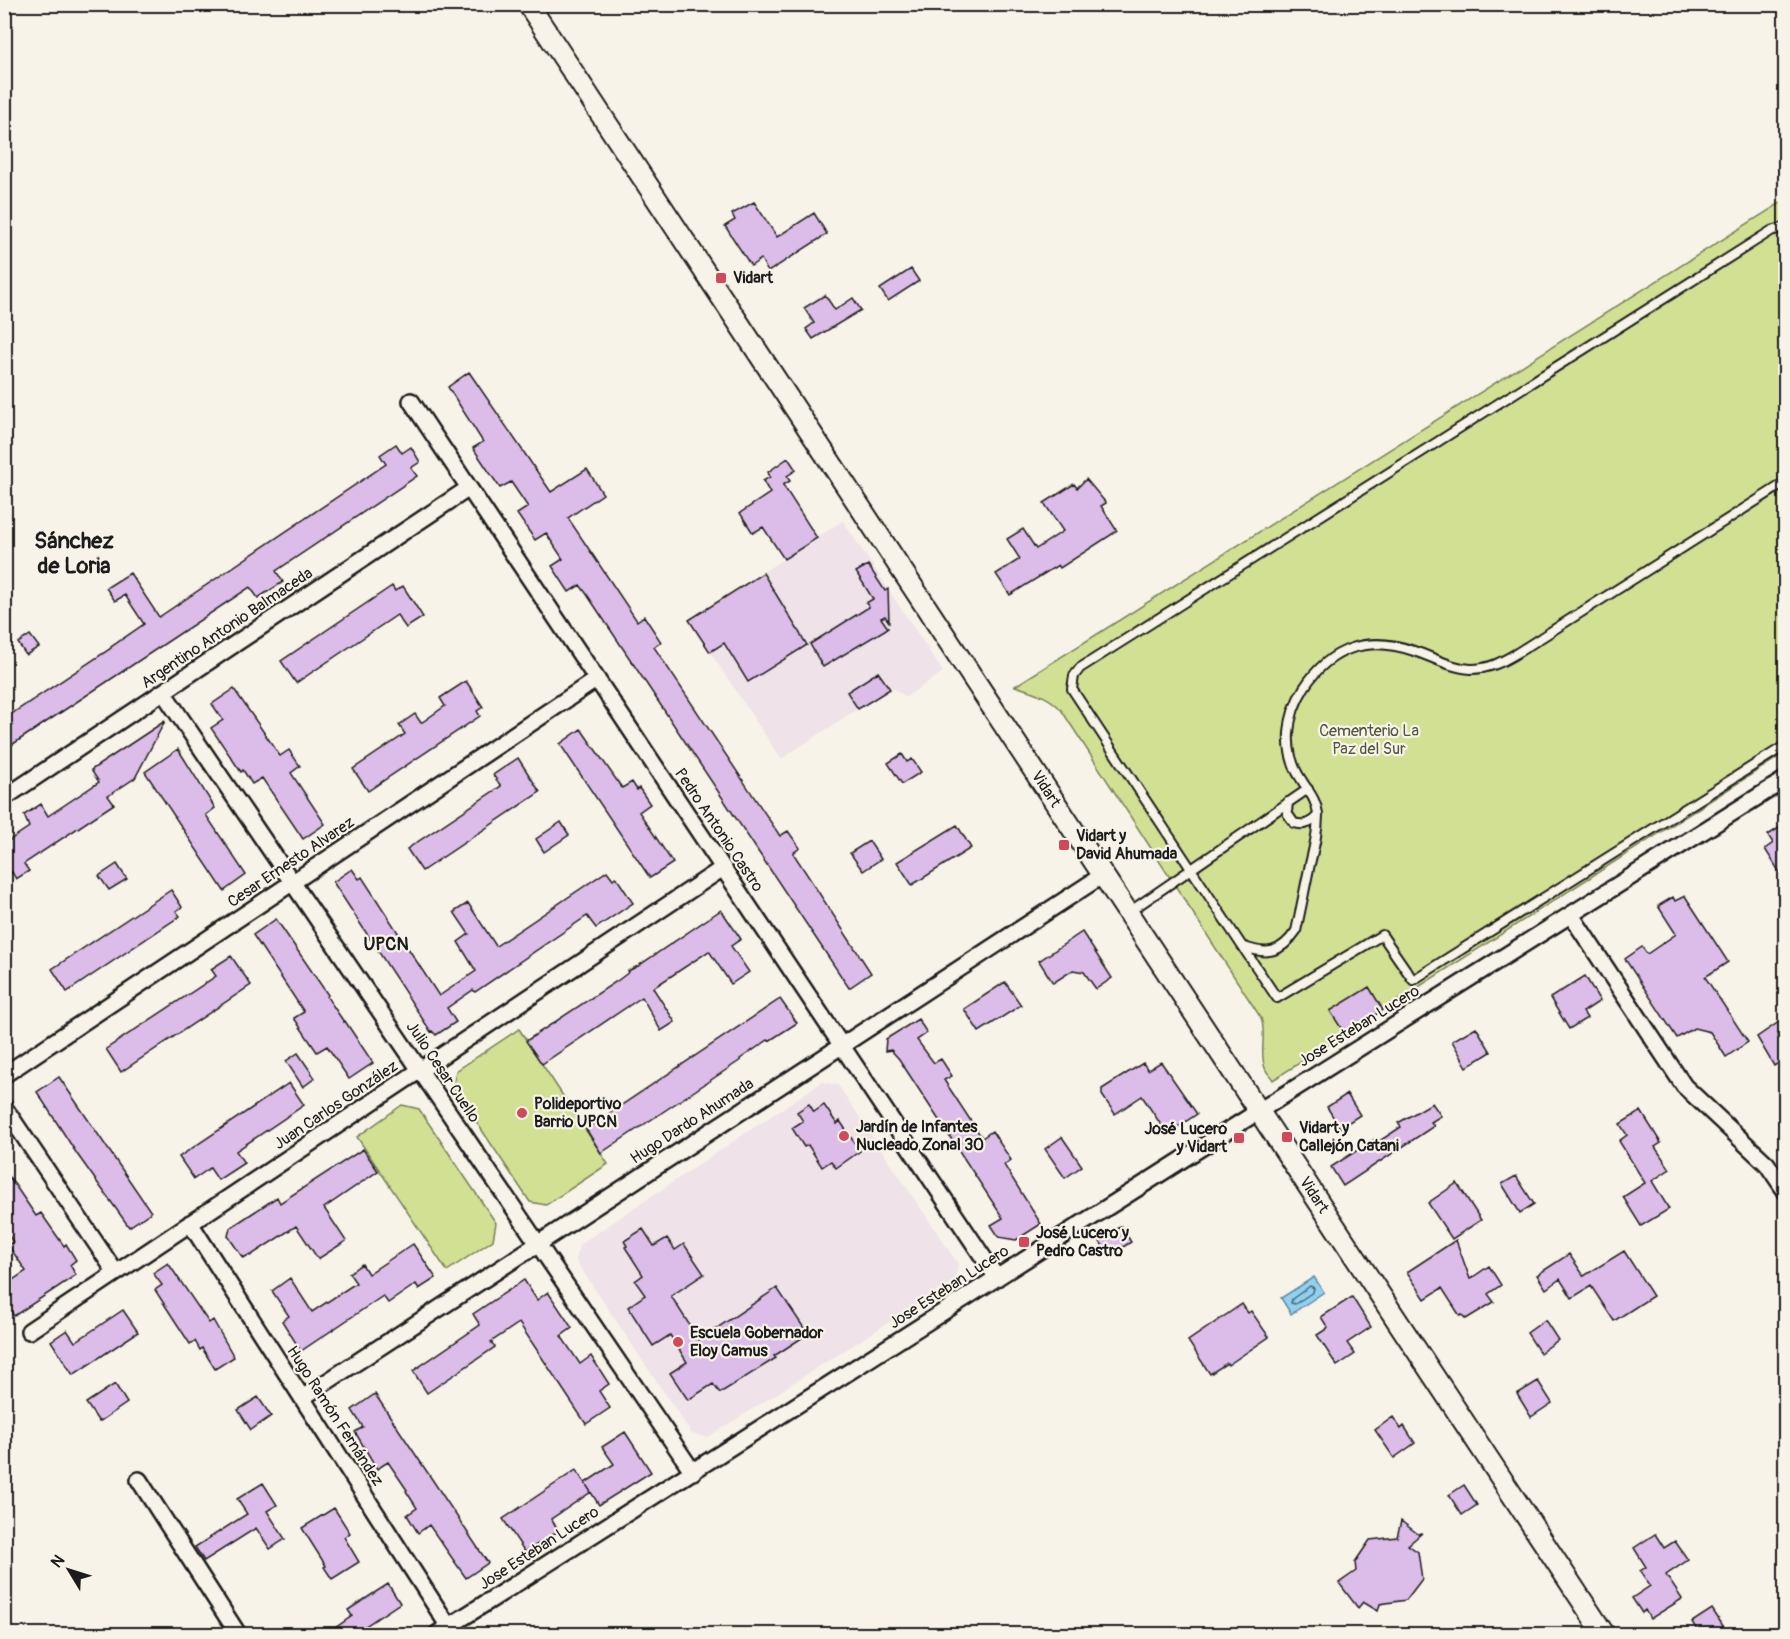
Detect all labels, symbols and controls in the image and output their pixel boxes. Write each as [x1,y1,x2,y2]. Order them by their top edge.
place label: Vidart [733,268,773,288]
marker: Vidart [714,271,728,285]
district label: Sánchez de Loria [34,527,114,580]
street label: Argentino Antonio Balmaceda [137,563,317,693]
park label: Cementerio La Paz del Sur [1319,721,1419,759]
street label: Pedro Antonio Castro [670,764,768,896]
street label: Vidart [1027,767,1066,812]
street label: Cesar Ernesto Alvarez [224,812,358,912]
place label: Vidart y David Ahumada [1076,826,1178,864]
marker: Vidart y David Ahumada [1057,838,1071,852]
district label: UPCN [363,933,409,956]
street label: Jose Esteban Lucero [1295,980,1424,1071]
street label: Julio Cesar Cuello [402,1018,485,1127]
street label: Juan Carlos González [270,1056,402,1154]
street label: Hugo Dardo Ahumada [627,1074,757,1168]
place label: Polideportivo Barrio UPCN [534,1094,622,1132]
marker: Polideportivo Barrio UPCN [515,1106,529,1120]
place label: Jardín de Infantes Nucleado Zonal 30 [856,1117,984,1155]
place label: Vidart y Callejón Catani [1299,1118,1399,1156]
place label: José Lucero y Vidart [1145,1119,1228,1157]
marker: Jardín de Infantes Nucleado Zonal 30 [837,1129,851,1143]
marker: Vidart y Callejón Catani [1280,1130,1294,1144]
marker: José Lucero y Vidart [1232,1131,1246,1145]
street label: Vidart [1295,1173,1334,1218]
place label: José Lucero y Pedro Castro [1036,1223,1129,1261]
marker: José Lucero y Pedro Castro [1017,1235,1031,1249]
street label: Jose Esteban Lucero [885,1241,1013,1333]
place label: Escuela Gobernador Eloy Camus [690,1323,824,1361]
marker: Escuela Gobernador Eloy Camus [671,1335,685,1349]
street label: Hugo Ramón Fernández [282,1342,388,1490]
street label: Jose Esteban Lucero [475,1502,603,1594]
north arrow [39,1540,99,1600]
text: N [47,1551,69,1572]

